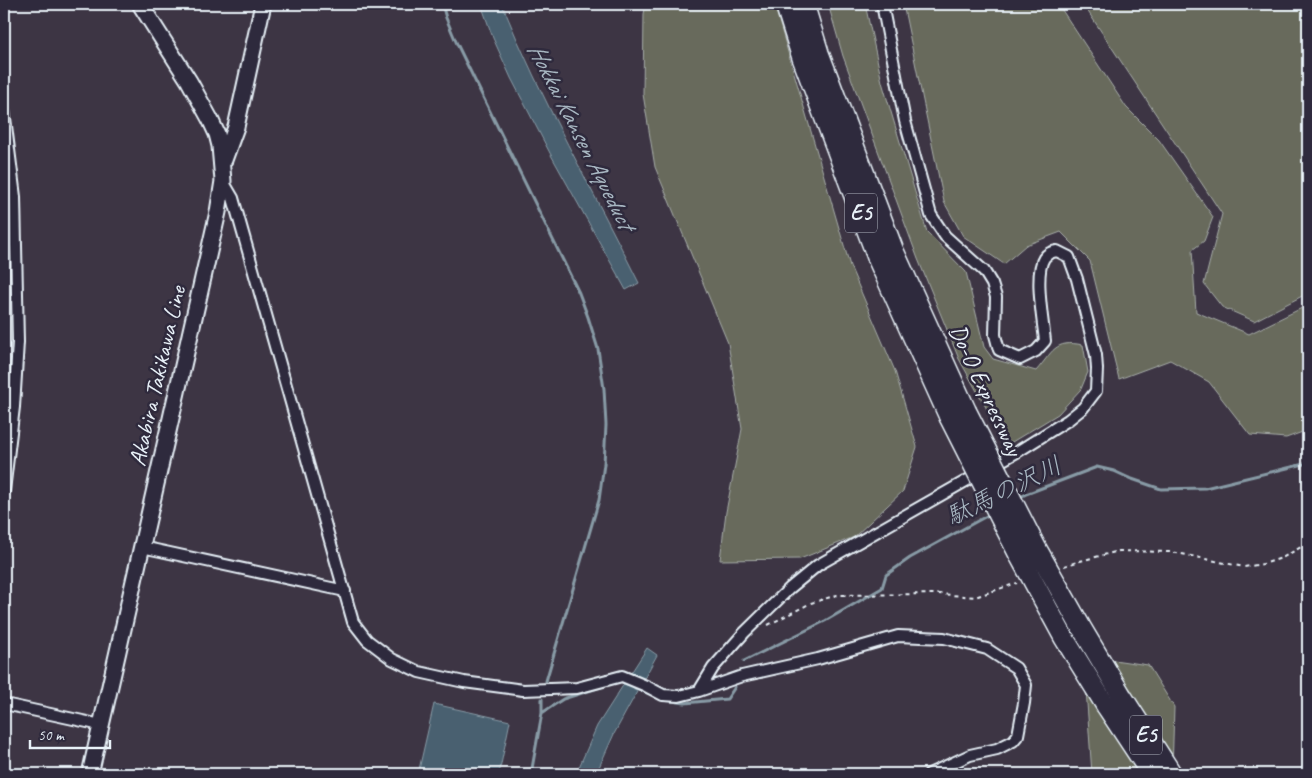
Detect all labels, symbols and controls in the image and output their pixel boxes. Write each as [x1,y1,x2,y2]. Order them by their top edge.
water label: Hokkai Kansen Aqueduct [520,37,645,241]
road number: E5 [845,194,877,232]
street label: Akabira Takikawa Line [122,281,193,469]
street label: Do-O Expressway [943,320,1030,462]
water label: 駄馬の沢川 [941,449,1067,533]
road number: E5 [1130,716,1162,754]
scale bar [30,718,110,750]
text: 50 m [38,726,65,745]

